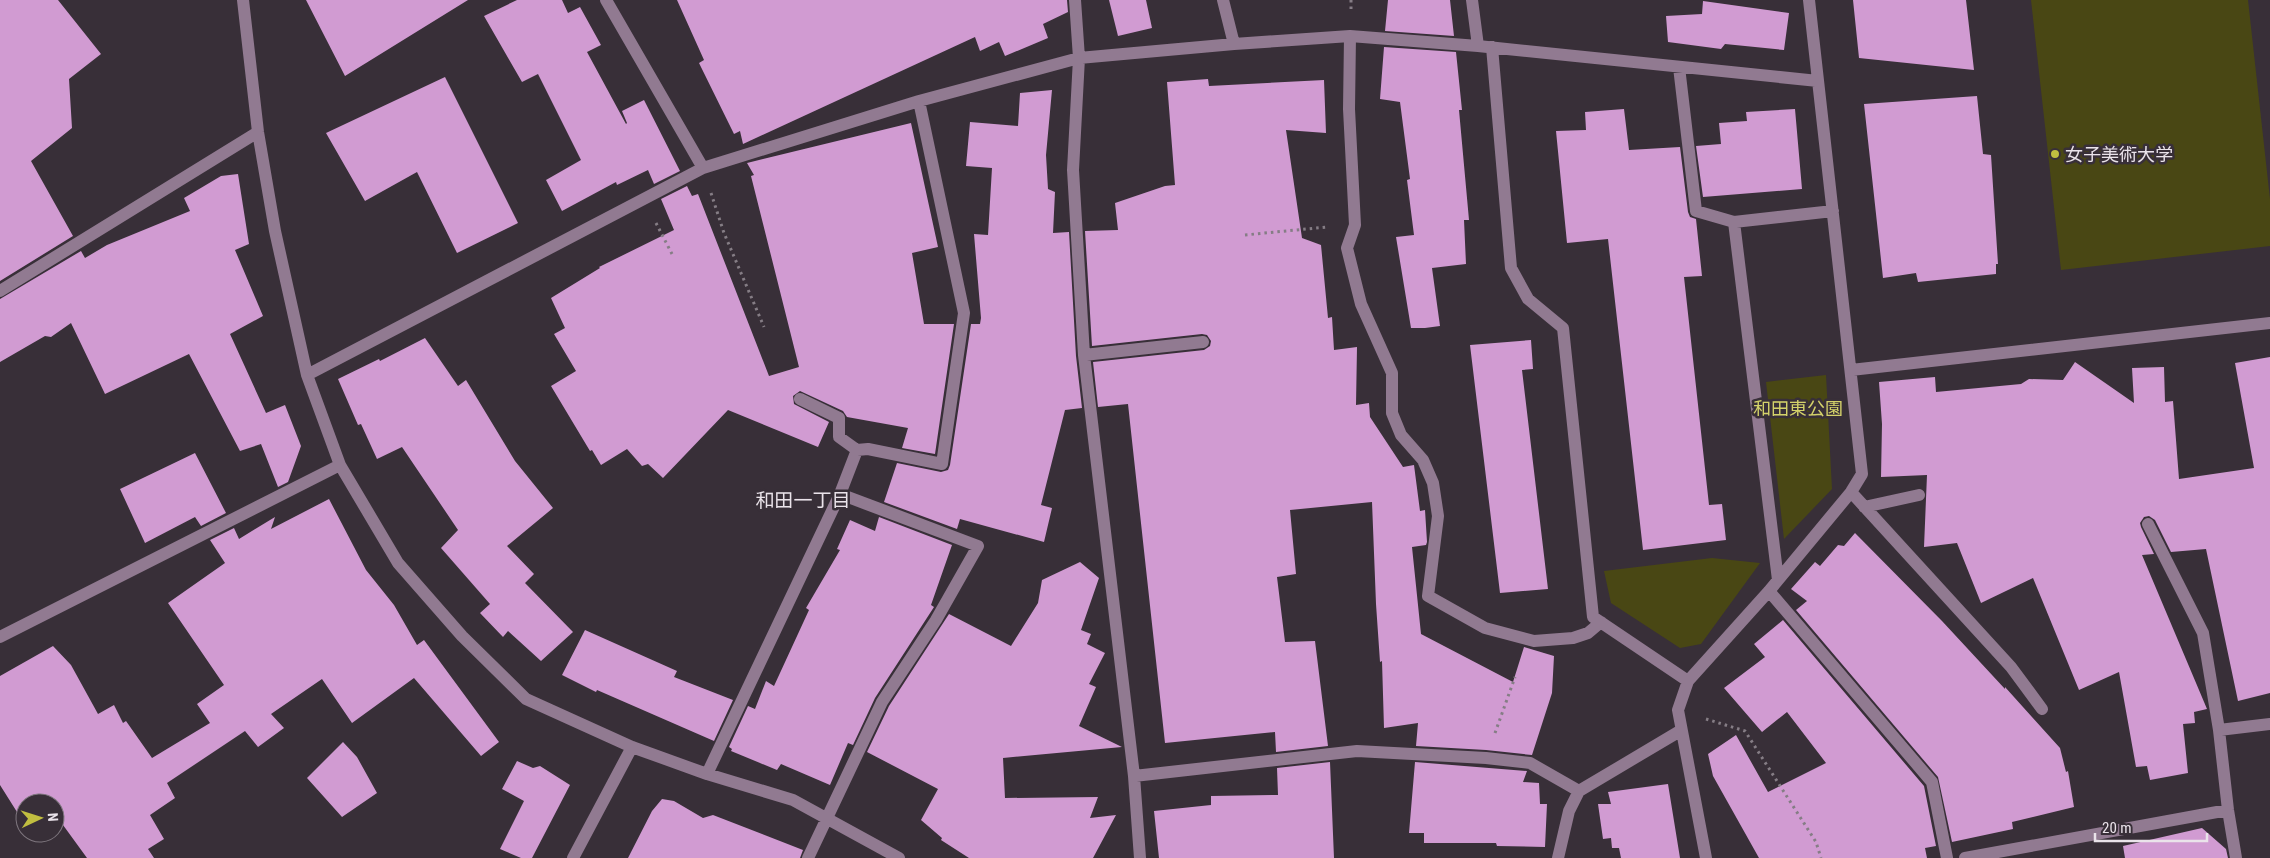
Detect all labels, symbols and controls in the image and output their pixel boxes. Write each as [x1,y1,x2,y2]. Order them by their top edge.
place label: 女子美術大学 [2065,144,2173,165]
marker: 女子美術大学 [2049,148,2061,160]
park label: 和田東公園 [1753,398,1843,419]
district label: 和田一丁目 [755,489,851,512]
north arrow [15,793,65,843]
scale bar [2095,810,2208,842]
text: N [45,812,61,822]
text: 20 m [2102,819,2132,837]

